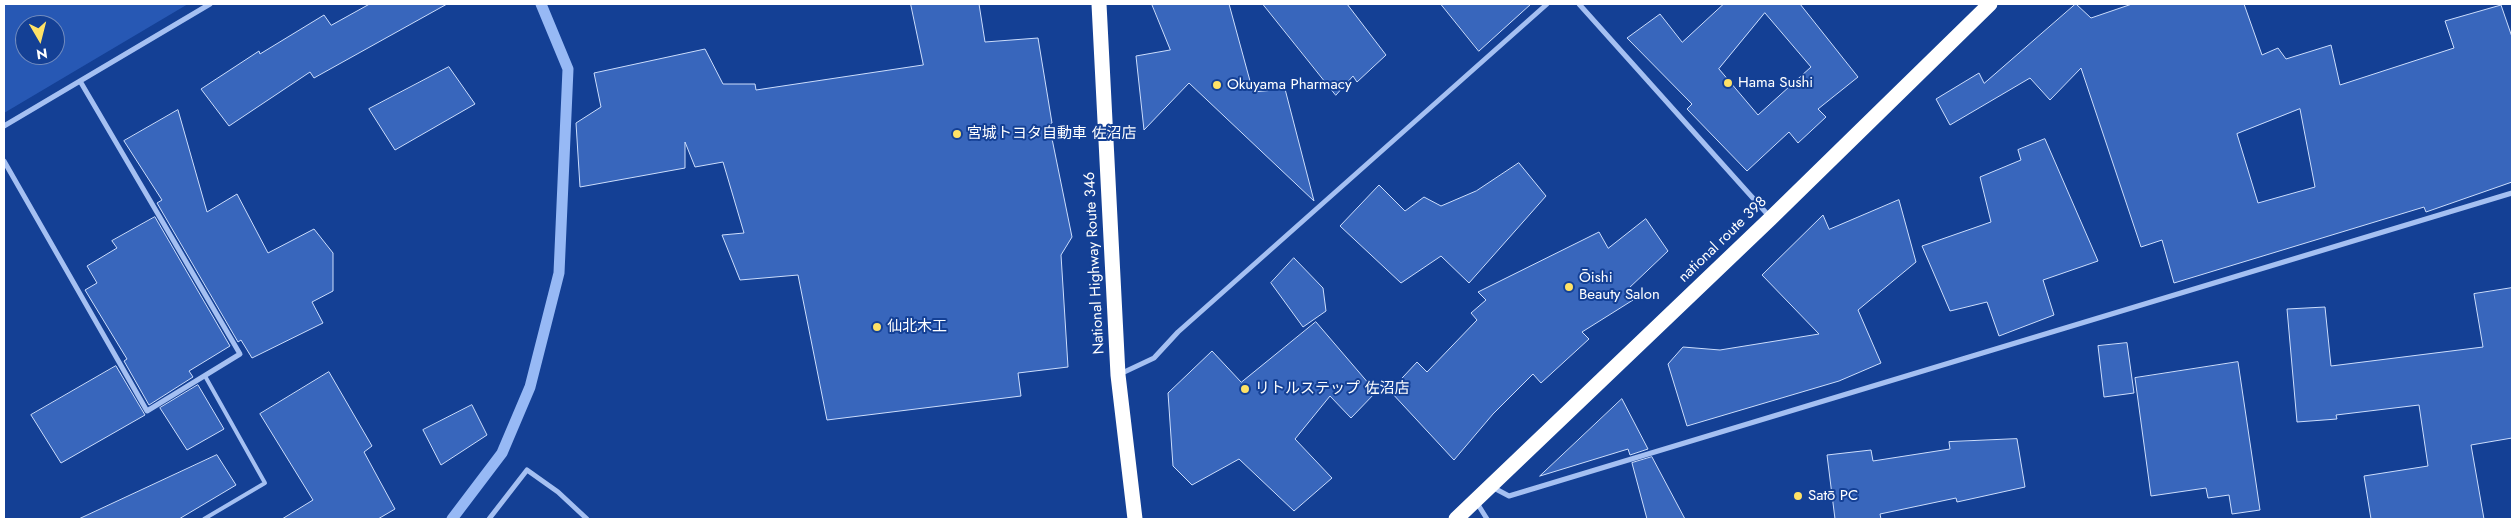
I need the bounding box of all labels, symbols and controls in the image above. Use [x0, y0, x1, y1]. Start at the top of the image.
north arrow [15, 15, 65, 65]
text: N [35, 43, 49, 65]
place label: Hama Sushi [1738, 74, 1813, 92]
place label: Okuyama Pharmacy [1227, 76, 1352, 94]
marker: Hama Sushi [1722, 77, 1734, 89]
marker: Okuyama Pharmacy [1211, 79, 1223, 91]
place label: 宮城トヨタ自動車 佐沼店 [967, 125, 1136, 143]
marker: 宮城トヨタ自動車 佐沼店 [951, 128, 963, 140]
street label: National Highway Route 346 [1081, 171, 1109, 355]
street label: national route 398 [1675, 193, 1771, 287]
place label: Ōishi Beauty Salon [1579, 269, 1660, 304]
marker: Ōishi Beauty Salon [1563, 281, 1575, 293]
place label: 仙北木工 [887, 318, 947, 336]
marker: 仙北木工 [871, 321, 883, 333]
place label: リトルステップ 佐沼店 [1255, 380, 1409, 398]
marker: リトルステップ 佐沼店 [1239, 383, 1251, 395]
place label: Satō PC [1808, 487, 1858, 505]
marker: Satō PC [1792, 490, 1804, 502]

